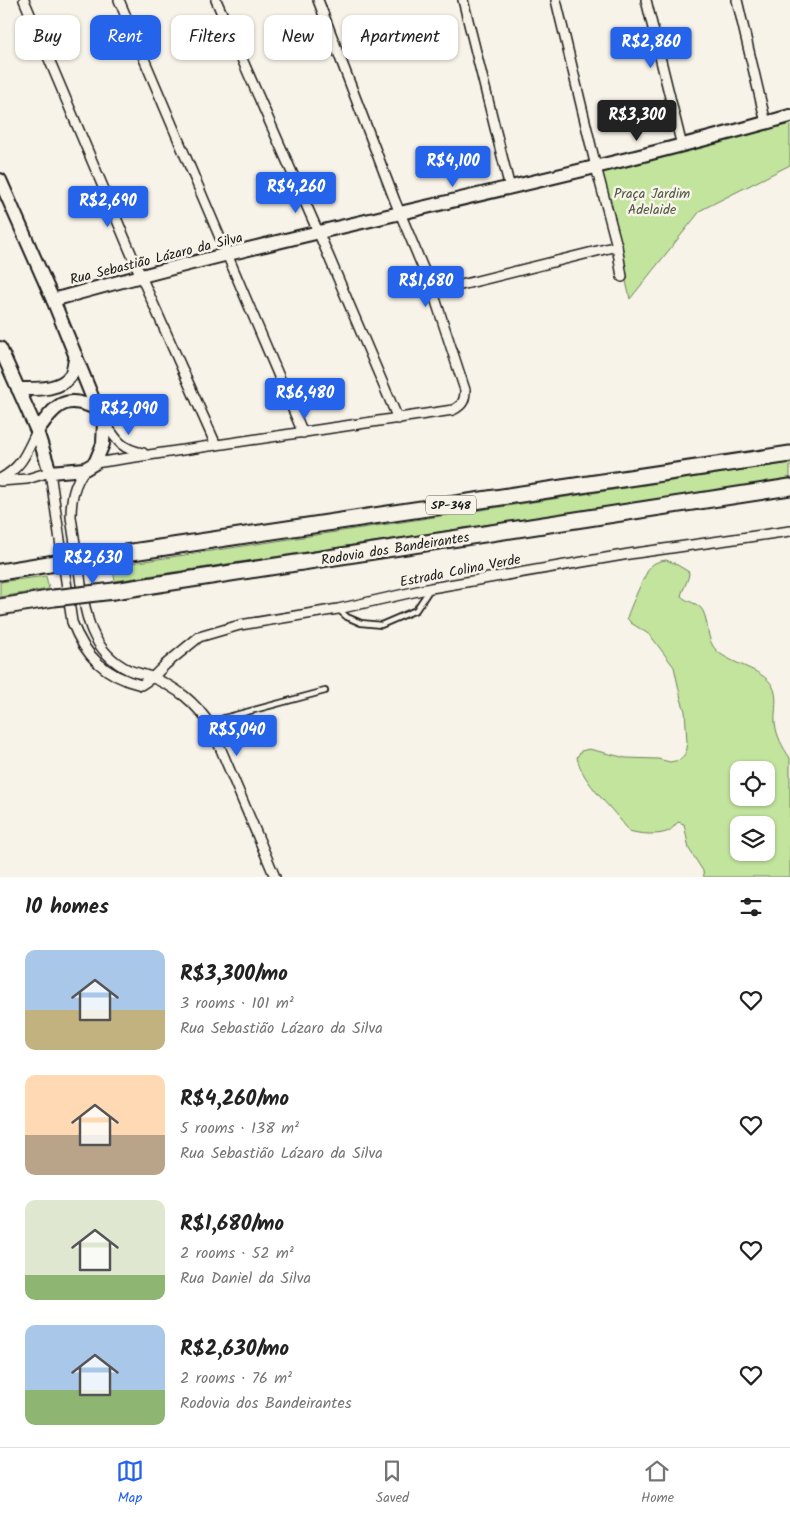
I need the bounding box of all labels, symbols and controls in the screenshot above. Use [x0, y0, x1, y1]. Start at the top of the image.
chip: Buy [15, 15, 80, 60]
chip: Rent [90, 15, 161, 60]
chip: Filters [171, 15, 254, 60]
chip: New [264, 15, 332, 60]
chip: Apartment [342, 15, 458, 60]
pin: R$2,860 [605, 27, 697, 69]
text: R$2,860 [622, 30, 680, 55]
pin: R$3,300 [591, 100, 683, 142]
text: R$3,300 [608, 103, 666, 128]
pin: R$4,100 [407, 146, 499, 188]
text: R$4,100 [426, 149, 480, 174]
pin: R$4,260 [250, 172, 342, 214]
text: R$4,260 [267, 175, 325, 200]
park label: Praça Jardim Adelaide [614, 183, 690, 221]
pin: R$2,690 [62, 186, 154, 228]
text: R$2,690 [79, 189, 137, 214]
street label: Rua Sebastião Lázaro da Silva [68, 227, 245, 291]
pin: R$1,680 [380, 266, 472, 308]
text: R$1,680 [399, 269, 453, 294]
pin: R$6,480 [259, 378, 351, 420]
text: R$6,480 [276, 381, 334, 406]
pin: R$2,090 [83, 394, 175, 436]
text: R$2,090 [100, 397, 158, 422]
road number: SP-348 [426, 496, 476, 514]
street label: Rodovia dos Bandeirantes [319, 526, 471, 572]
pin: R$2,630 [47, 542, 139, 585]
text: R$2,630 [64, 546, 122, 571]
street label: Estrada Colina Verde [398, 548, 523, 593]
pin: R$5,040 [191, 714, 283, 757]
text: R$5,040 [209, 718, 265, 743]
map controls [730, 761, 775, 861]
button: locate [730, 761, 775, 806]
button: layers [730, 816, 775, 861]
text: 10 homes [25, 891, 109, 924]
icon: filters [737, 893, 765, 921]
text: R$3,300/mo [180, 958, 288, 991]
icon: home [65, 970, 125, 1030]
icon: heart [737, 986, 765, 1014]
text: 3 rooms · 101 m² [180, 991, 294, 1016]
text: Rua Sebastião Lázaro da Silva [180, 1016, 383, 1041]
text: R$4,260/mo [180, 1083, 289, 1116]
icon: home [65, 1095, 125, 1155]
icon: heart [737, 1111, 765, 1139]
text: 5 rooms · 138 m² [180, 1116, 299, 1141]
text: Rua Sebastião Lázaro da Silva [180, 1141, 383, 1166]
text: R$1,680/mo [180, 1208, 284, 1241]
icon: home [65, 1220, 125, 1280]
icon: heart [737, 1236, 765, 1264]
text: 2 rooms · 52 m² [180, 1241, 294, 1266]
text: Rua Daniel da Silva [180, 1266, 311, 1291]
text: R$2,630/mo [180, 1333, 289, 1366]
icon: home [65, 1345, 125, 1405]
icon: heart [737, 1361, 765, 1389]
text: 2 rooms · 76 m² [180, 1366, 292, 1391]
text: Rodovia dos Bandeirantes [180, 1391, 352, 1416]
tab: Map [116, 1457, 144, 1509]
tab: Saved [376, 1457, 409, 1509]
tab: Home [641, 1457, 674, 1509]

